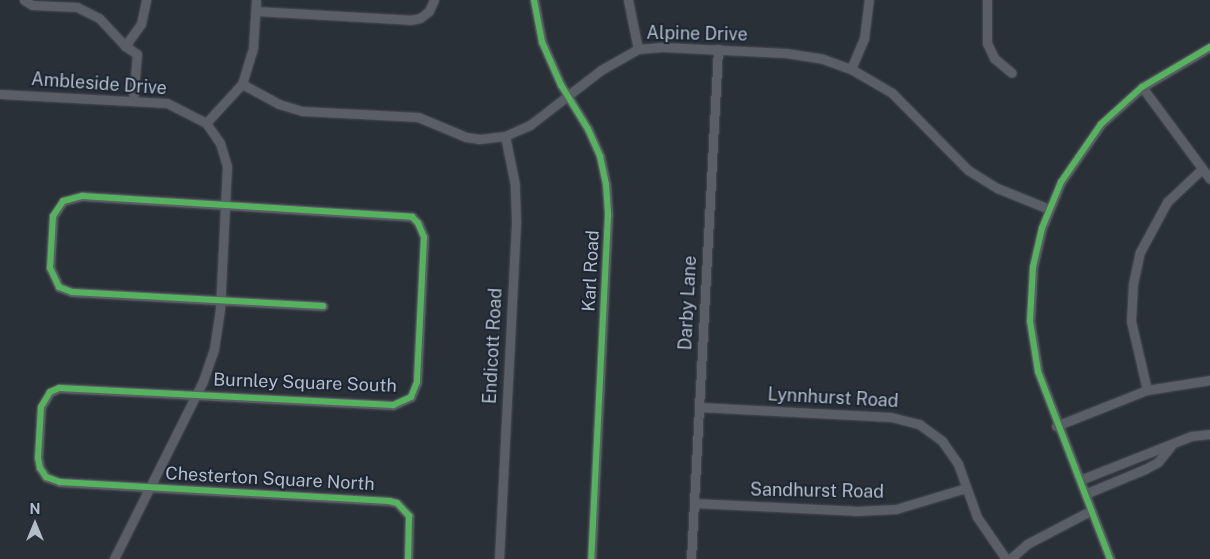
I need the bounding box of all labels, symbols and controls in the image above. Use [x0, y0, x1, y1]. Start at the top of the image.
street label: Alpine Drive [646, 22, 748, 46]
street label: Ambleside Drive [30, 68, 168, 100]
street label: Karl Road [578, 230, 604, 312]
street label: Darby Lane [675, 255, 701, 351]
street label: Endicott Road [479, 287, 507, 405]
street label: Burnley Square South [213, 369, 397, 397]
street label: Lynnhurst Road [767, 384, 899, 412]
street label: Chesterton Square North [165, 463, 375, 495]
street label: Sandhurst Road [750, 479, 884, 503]
north arrow [10, 499, 60, 549]
text: N [30, 501, 40, 517]

